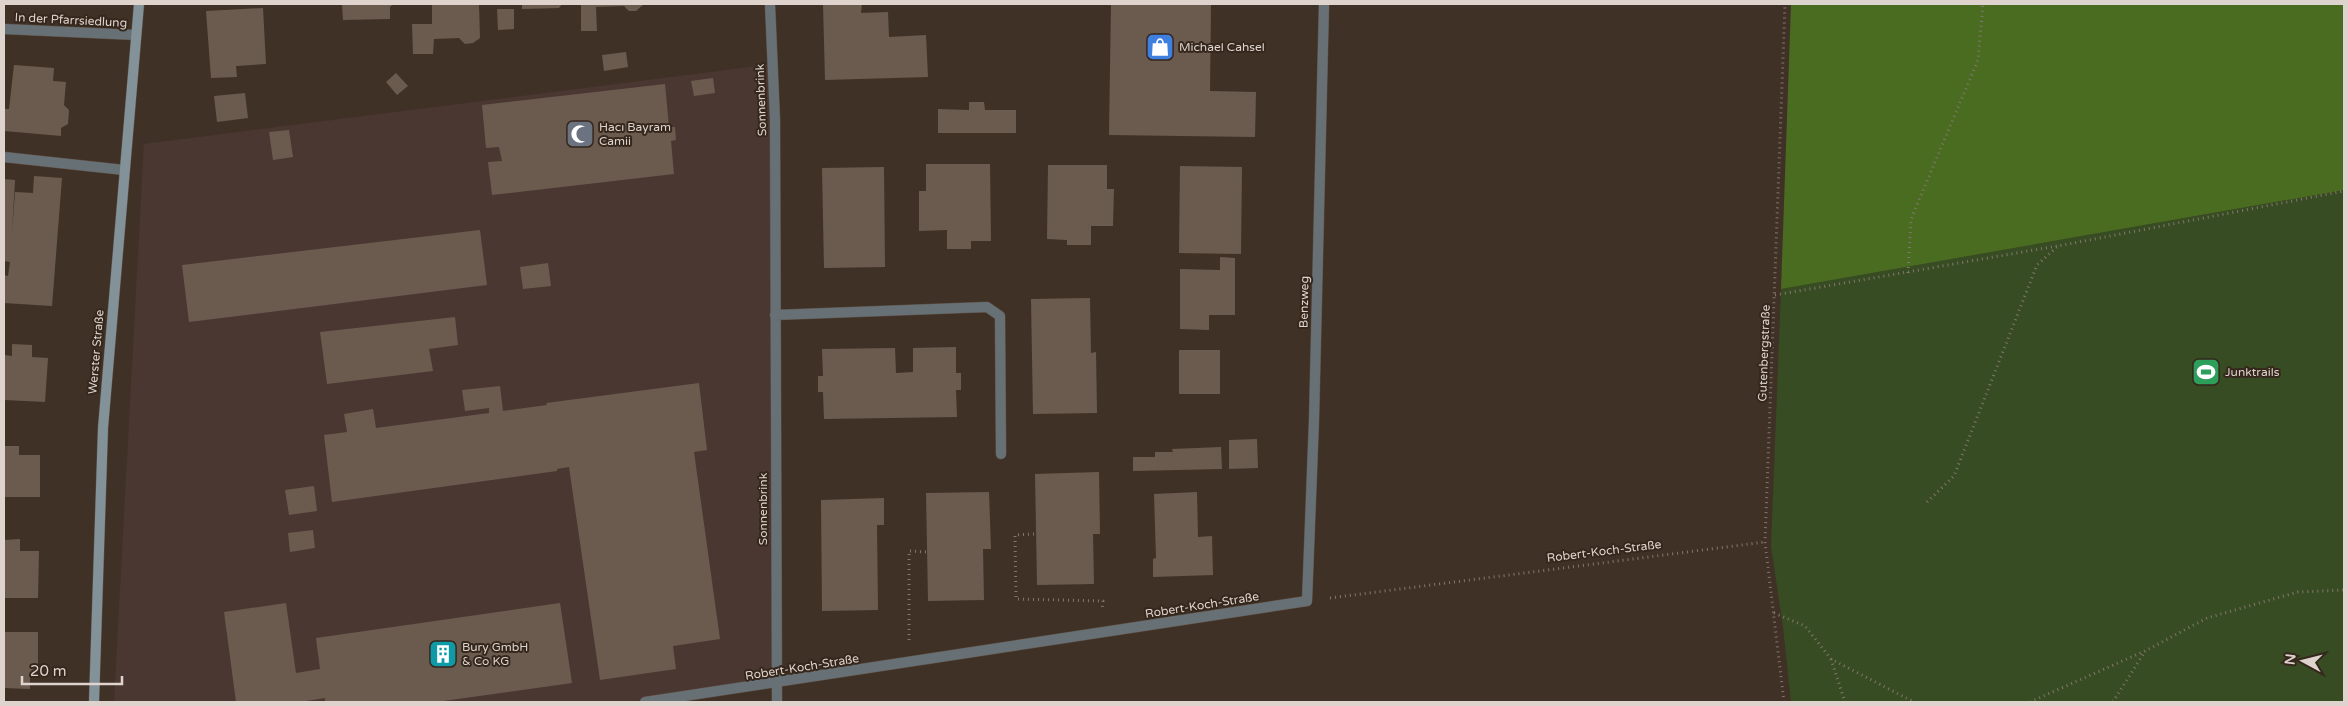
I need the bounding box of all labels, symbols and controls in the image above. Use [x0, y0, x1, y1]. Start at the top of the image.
street label: In der Pfarrsiedlung [14, 10, 128, 30]
shop icon: Michael Cahsel [1145, 32, 1175, 62]
place label: Michael Cahsel [1179, 40, 1265, 54]
street label: Sonnenbrink [753, 63, 769, 136]
mosque icon: Hacı Bayram Camii [565, 119, 595, 149]
place label: Hacı Bayram Camii [599, 120, 671, 148]
street label: Benzweg [1297, 276, 1311, 328]
street label: Gutenbergstraße [1755, 304, 1773, 402]
street label: Werster Straße [85, 309, 107, 395]
sports icon: Junktrails [2191, 357, 2221, 387]
place label: Junktrails [2225, 365, 2280, 379]
street label: Sonnenbrink [756, 472, 770, 545]
street label: Robert-Koch-Straße [1546, 537, 1662, 565]
street label: Robert-Koch-Straße [1144, 589, 1260, 621]
north arrow [2278, 636, 2328, 686]
building icon: Bury GmbH & Co KG [428, 639, 458, 669]
place label: Bury GmbH & Co KG [462, 640, 528, 668]
street label: Robert-Koch-Straße [744, 651, 860, 683]
text: N [2281, 653, 2300, 666]
scale bar [22, 654, 122, 686]
text: 20 m [30, 662, 67, 680]

